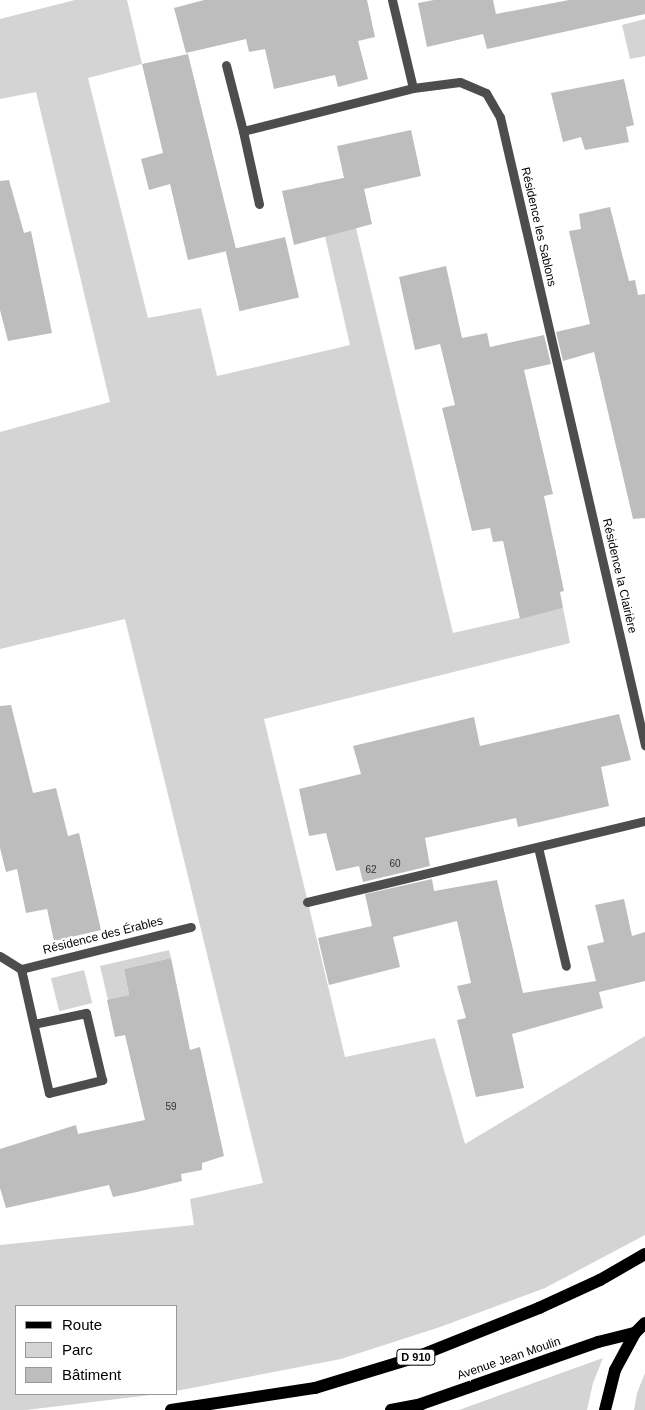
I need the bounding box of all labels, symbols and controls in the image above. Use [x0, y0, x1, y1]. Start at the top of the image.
street label: Résidence les Sablons [517, 166, 559, 288]
street label: Résidence la Clairière [599, 517, 639, 635]
house number: 60 [389, 858, 401, 870]
house number: 62 [365, 864, 377, 876]
street label: Résidence des Érables [41, 914, 165, 958]
house number: 59 [165, 1101, 177, 1113]
legend [15, 1305, 178, 1395]
text: Route [62, 1316, 102, 1333]
street label: Avenue Jean Moulin [455, 1335, 563, 1383]
text: Parc [62, 1341, 93, 1358]
road number: D 910 [396, 1348, 436, 1365]
text: Bâtiment [62, 1366, 121, 1383]

